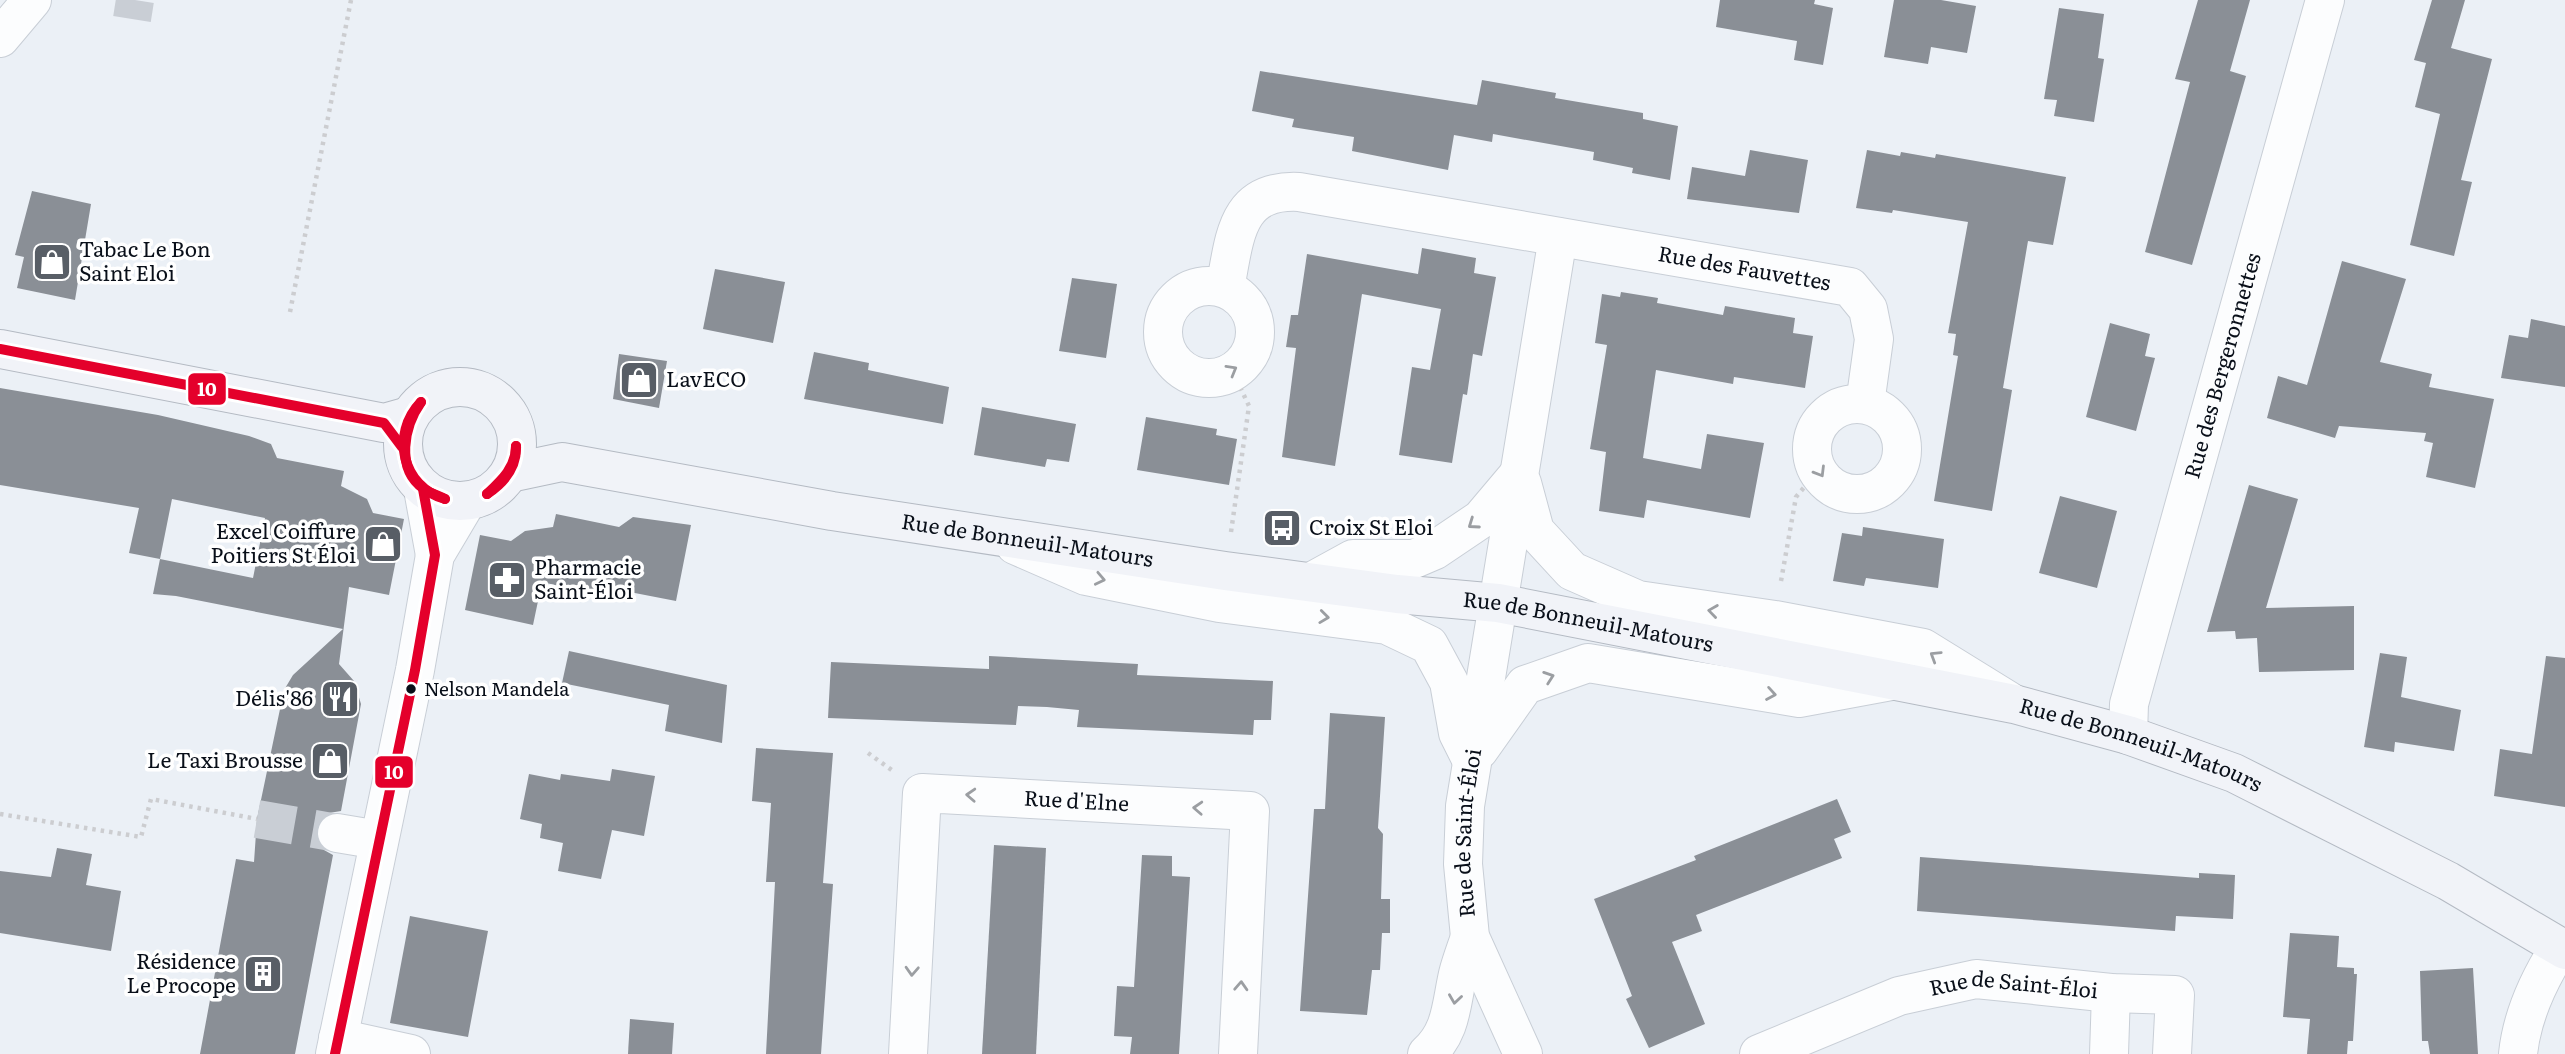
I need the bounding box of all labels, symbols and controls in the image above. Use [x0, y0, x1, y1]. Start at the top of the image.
place label: Tabac Le Bon Saint Eloi [79, 232, 211, 287]
street label: Rue des Fauvettes [1656, 236, 1833, 296]
shop icon: Tabac Le Bon Saint Eloi [31, 241, 73, 283]
street label: Rue des Bergeronnettes [2175, 249, 2267, 482]
shop icon: LavECO [618, 359, 660, 401]
place label: LavECO [666, 362, 746, 393]
one-way arrow [1225, 365, 1238, 378]
line badge: 10 [187, 372, 227, 406]
text: 10 [197, 374, 217, 402]
one-way arrow [1812, 464, 1825, 477]
street label: Rue de Bonneuil-Matours [900, 504, 1156, 573]
bus stop icon: Croix St Eloi [1261, 507, 1303, 549]
place label: Croix St Eloi [1309, 510, 1433, 541]
place label: Excel Coiffure Poitiers St Éloi [210, 514, 356, 569]
one-way arrow [1468, 516, 1481, 528]
shop icon: Excel Coiffure Poitiers St Éloi [362, 523, 404, 565]
place label: Pharmacie Saint-Éloi [534, 550, 642, 605]
pharmacy icon: Pharmacie Saint-Éloi [486, 559, 528, 601]
one-way arrow [1094, 570, 1106, 585]
street label: Rue de Bonneuil-Matours [1462, 582, 1716, 658]
one-way arrow [1707, 604, 1718, 619]
one-way arrow [1318, 609, 1330, 624]
one-way arrow [1929, 651, 1942, 664]
one-way arrow [1542, 671, 1554, 685]
place label: Nelson Mandela [424, 674, 570, 702]
restaurant icon: Délis'86 [319, 678, 361, 720]
place label: Délis'86 [235, 681, 313, 712]
marker: Nelson Mandela [404, 682, 418, 696]
one-way arrow [1765, 686, 1777, 701]
street label: Rue de Bonneuil-Matours [2016, 688, 2268, 798]
shop icon: Le Taxi Brousse [309, 740, 351, 782]
place label: Le Taxi Brousse [147, 743, 303, 774]
street label: Rue de Saint-Éloi [1445, 746, 1487, 919]
line badge: 10 [374, 755, 414, 789]
text: 10 [384, 757, 404, 785]
street label: Rue d'Elne [1023, 781, 1130, 817]
one-way arrow [965, 788, 976, 803]
one-way arrow [1192, 801, 1203, 816]
place label: Résidence Le Procope [127, 944, 236, 999]
building icon: Résidence Le Procope [242, 953, 284, 995]
street label: Rue de Saint-Éloi [1926, 961, 2100, 1005]
one-way arrow [905, 965, 920, 976]
one-way arrow [1234, 980, 1249, 991]
one-way arrow [1447, 993, 1462, 1005]

